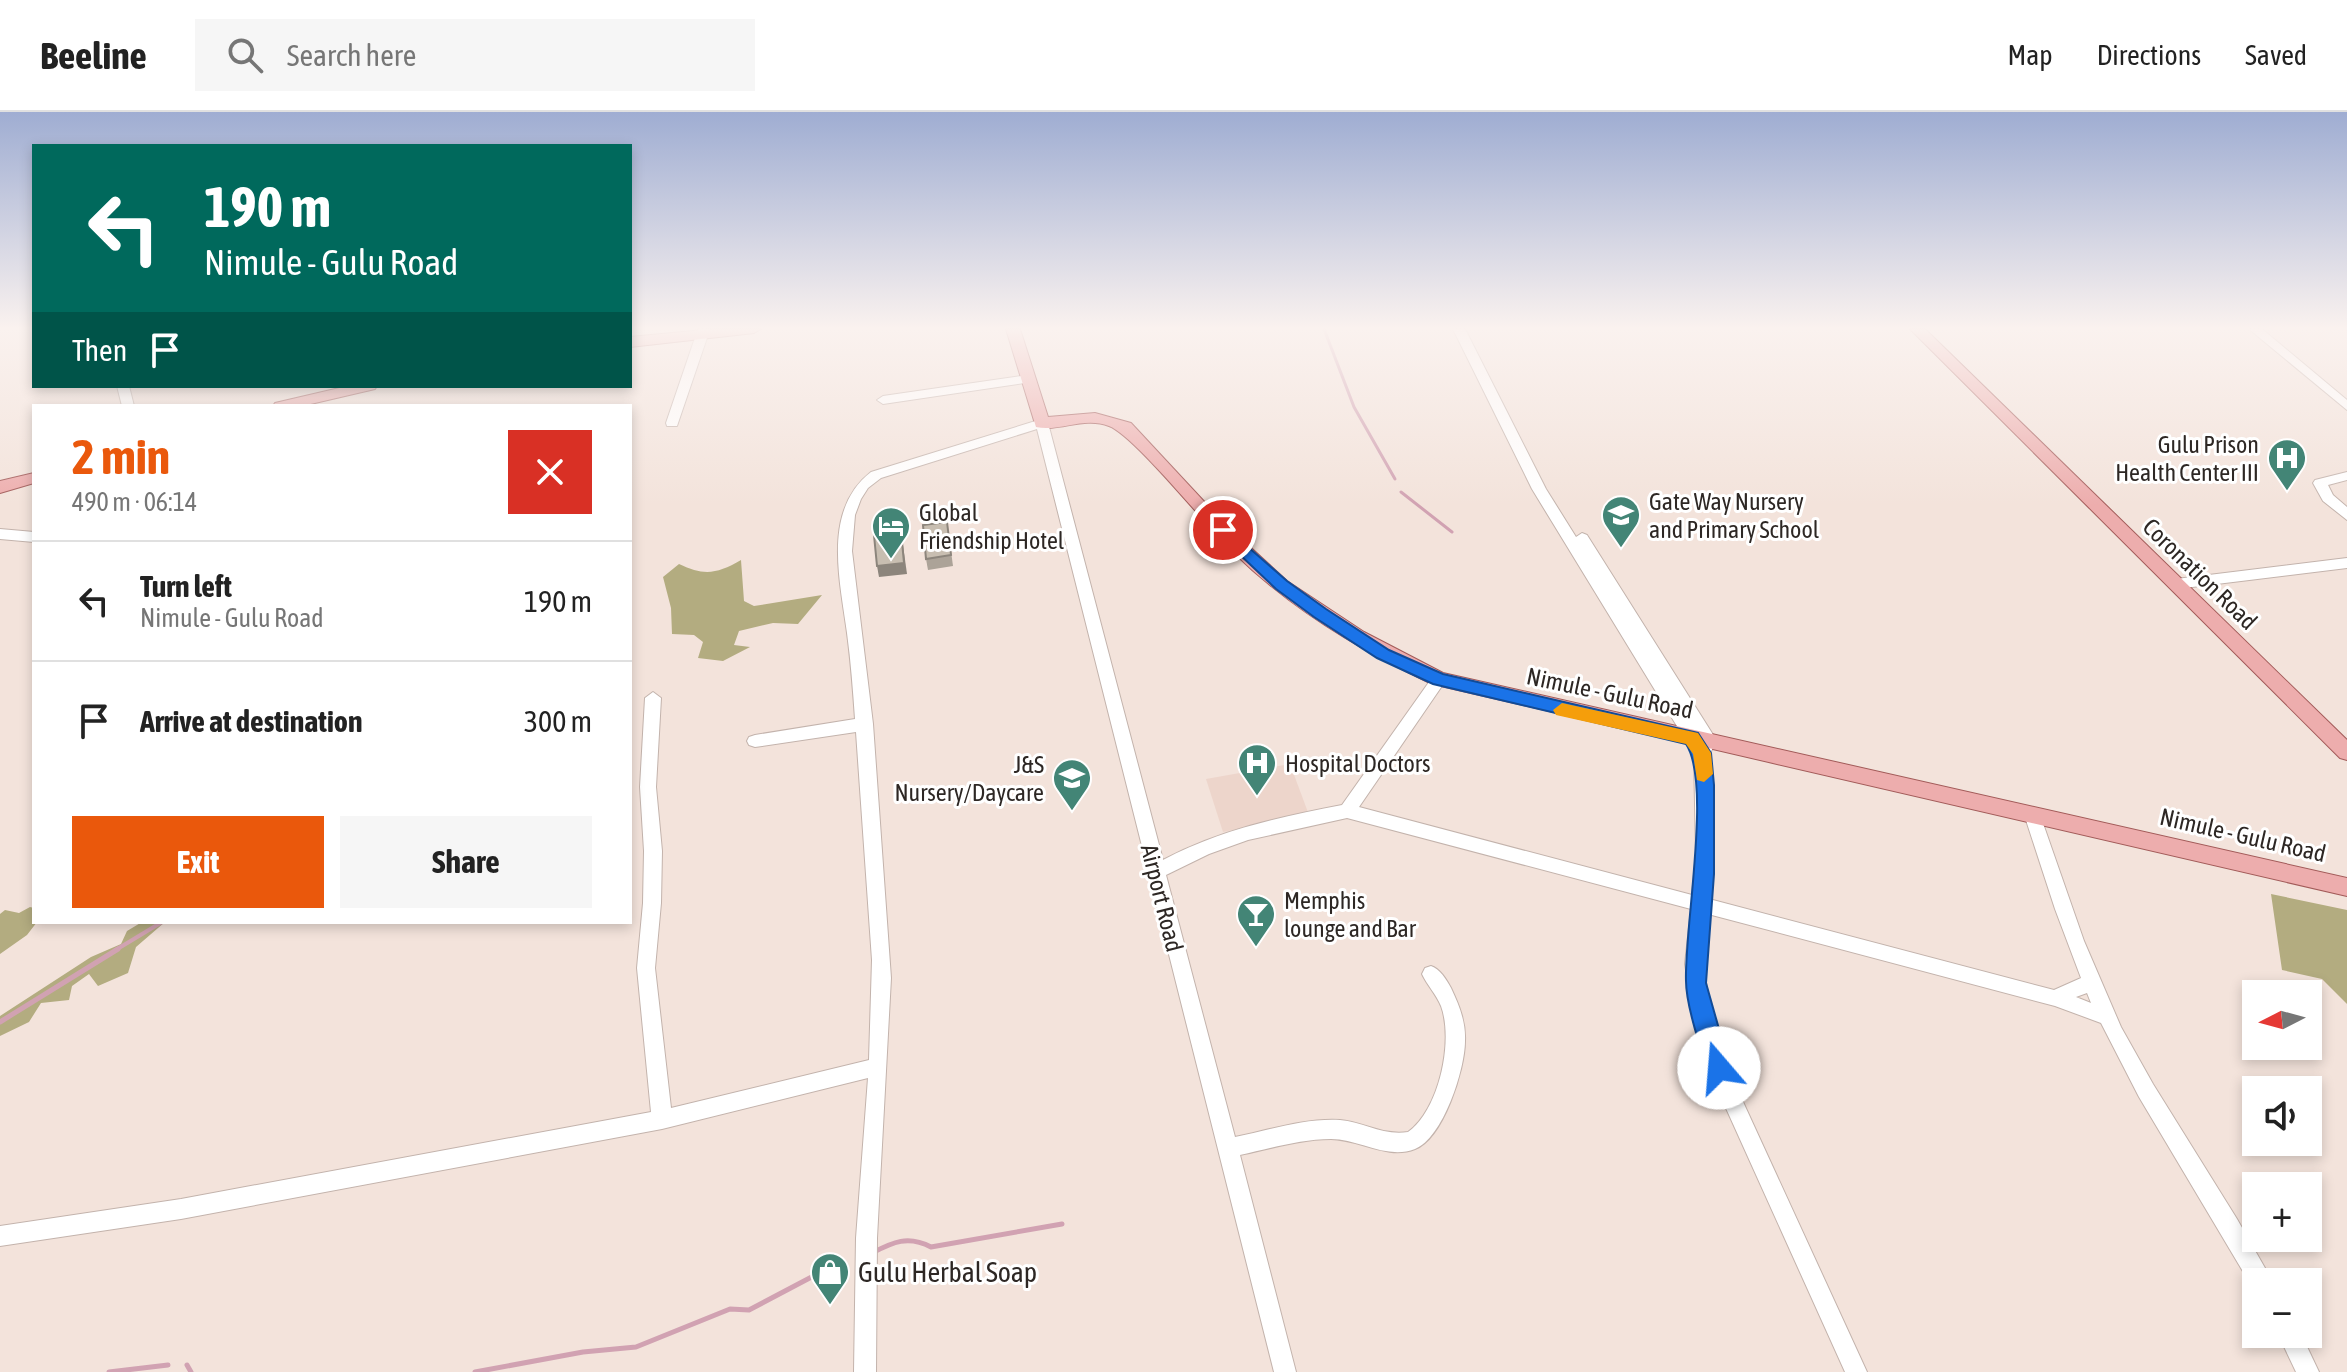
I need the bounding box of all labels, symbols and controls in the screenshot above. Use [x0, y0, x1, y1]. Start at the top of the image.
search box [195, 19, 755, 91]
icon: search [223, 33, 267, 77]
text: Beeline [40, 34, 147, 77]
text: Search here [287, 38, 416, 72]
text: Map [2008, 39, 2053, 71]
text: Directions [2097, 39, 2201, 71]
text: Saved [2245, 39, 2307, 71]
text: 190 m [204, 175, 331, 239]
icon: left [72, 176, 176, 280]
text: Nimule - Gulu Road [204, 241, 458, 283]
icon: arrive [143, 328, 187, 372]
text: Then [72, 333, 127, 367]
text: 2 min [72, 429, 170, 484]
button: close [508, 430, 592, 514]
place label: Gulu Prison Health Center III [2115, 431, 2259, 486]
hospital icon: Gulu Prison Health Center III [2266, 437, 2308, 492]
text: 490 m · 06:14 [72, 487, 197, 517]
place label: Gate Way Nursery and Primary School [1649, 488, 1820, 543]
school or university icon: Gate Way Nursery and Primary School [1600, 494, 1642, 549]
pin [1189, 496, 1257, 564]
place label: Global Friendship Hotel [919, 499, 1065, 554]
hotel icon: Global Friendship Hotel [870, 505, 912, 560]
icon: arrive [1201, 508, 1245, 552]
street label: Coronation Road [2137, 513, 2263, 635]
text: Turn left [140, 569, 232, 603]
icon: left [72, 579, 116, 623]
text: 190 m [524, 584, 592, 618]
text: Nimule - Gulu Road [140, 603, 324, 633]
street label: Nimule - Gulu Road [1524, 662, 1696, 724]
icon: arrive [72, 699, 116, 743]
text: Arrive at destination [140, 704, 362, 738]
text: 300 m [524, 704, 592, 738]
hospital icon: Hospital Doctors [1236, 742, 1278, 797]
place label: Hospital Doctors [1285, 750, 1430, 777]
place label: J&S Nursery/Daycare [894, 751, 1044, 806]
school or university icon: J&S Nursery/Daycare [1051, 757, 1093, 812]
street label: Nimule - Gulu Road [2157, 803, 2329, 867]
button: Exit [72, 816, 324, 908]
button: Share [340, 816, 592, 908]
street label: Airport Road [1136, 841, 1188, 955]
place label: Memphis lounge and Bar [1284, 887, 1417, 942]
bar icon: Memphis lounge and Bar [1235, 893, 1277, 948]
north arrow [2242, 980, 2322, 1060]
map controls [2242, 980, 2322, 1348]
position arrow [1677, 1026, 1761, 1110]
button: sound [2242, 1076, 2322, 1156]
button: + [2242, 1172, 2322, 1252]
shop icon: Gulu Herbal Soap [809, 1251, 851, 1306]
place label: Gulu Herbal Soap [858, 1256, 1037, 1288]
button: − [2242, 1268, 2322, 1348]

